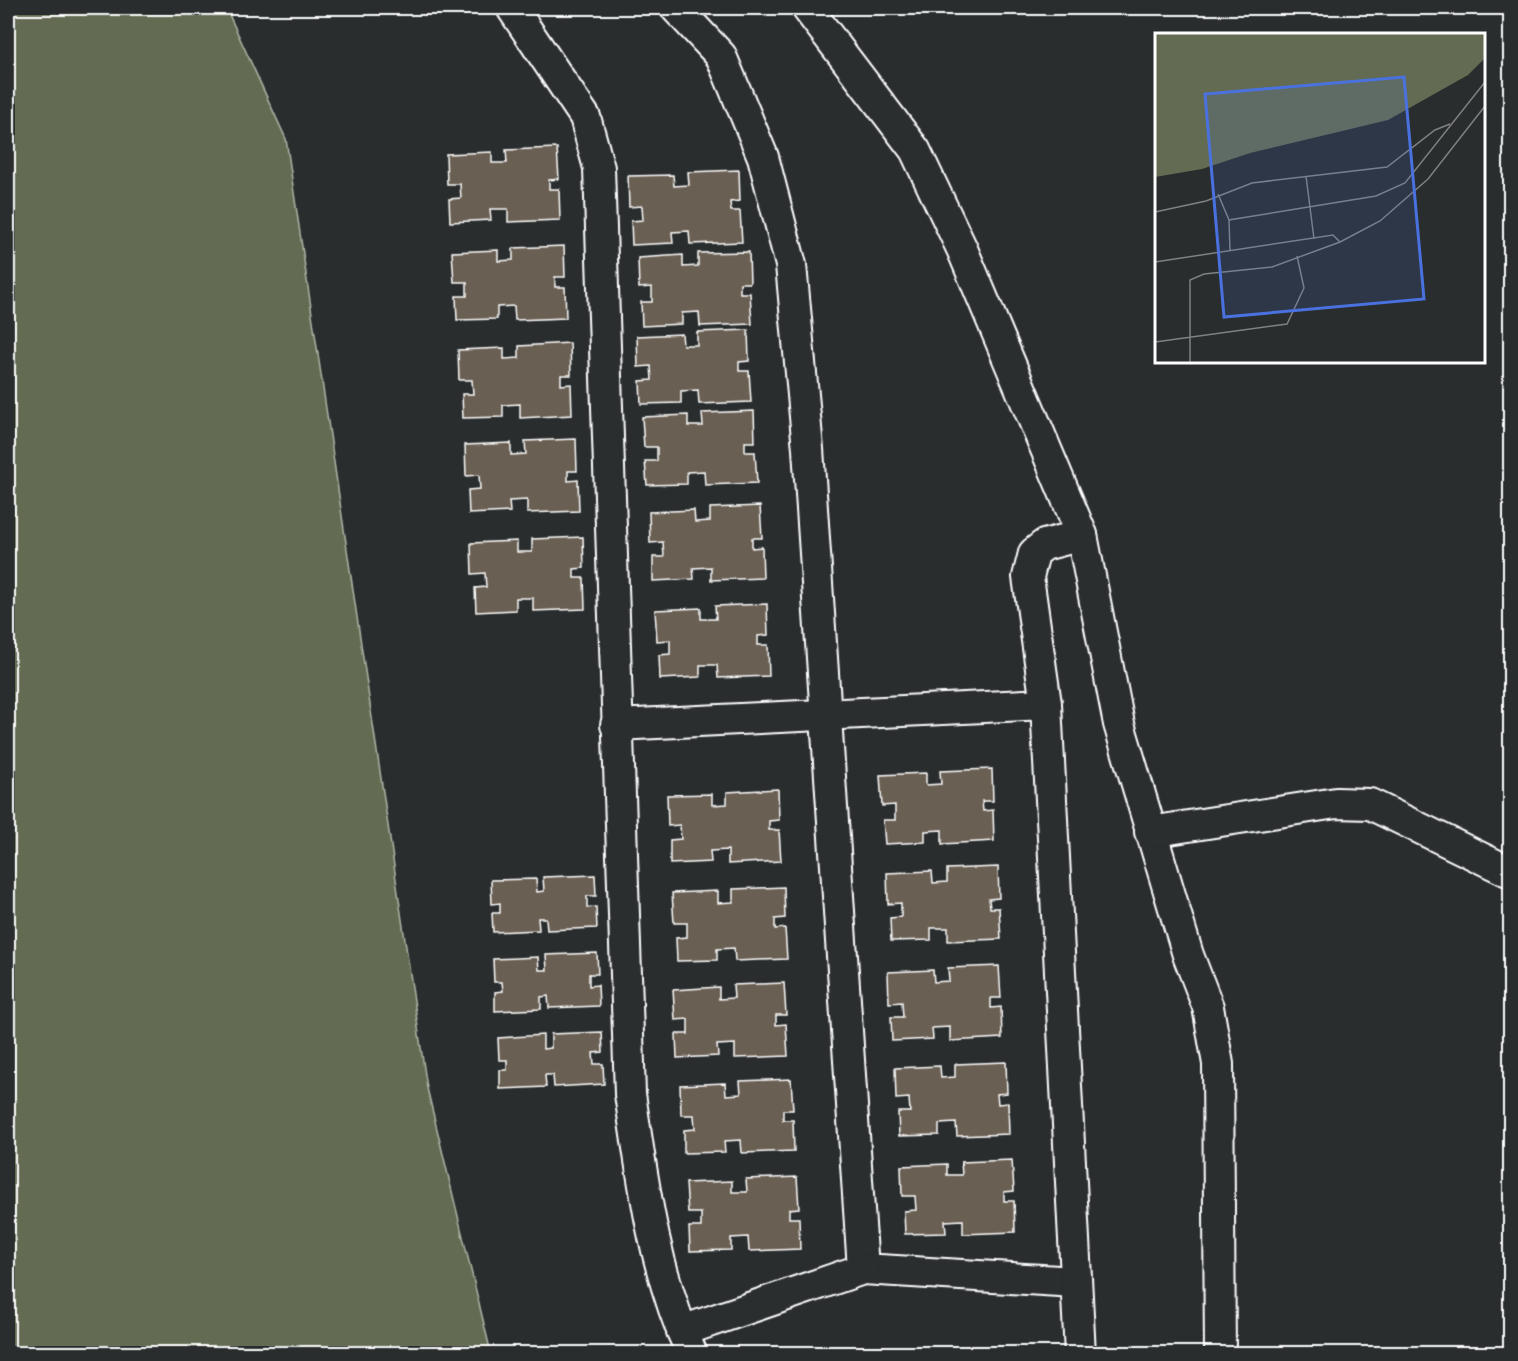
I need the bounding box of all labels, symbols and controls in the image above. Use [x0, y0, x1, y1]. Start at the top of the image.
inset map [1155, 33, 1485, 363]

